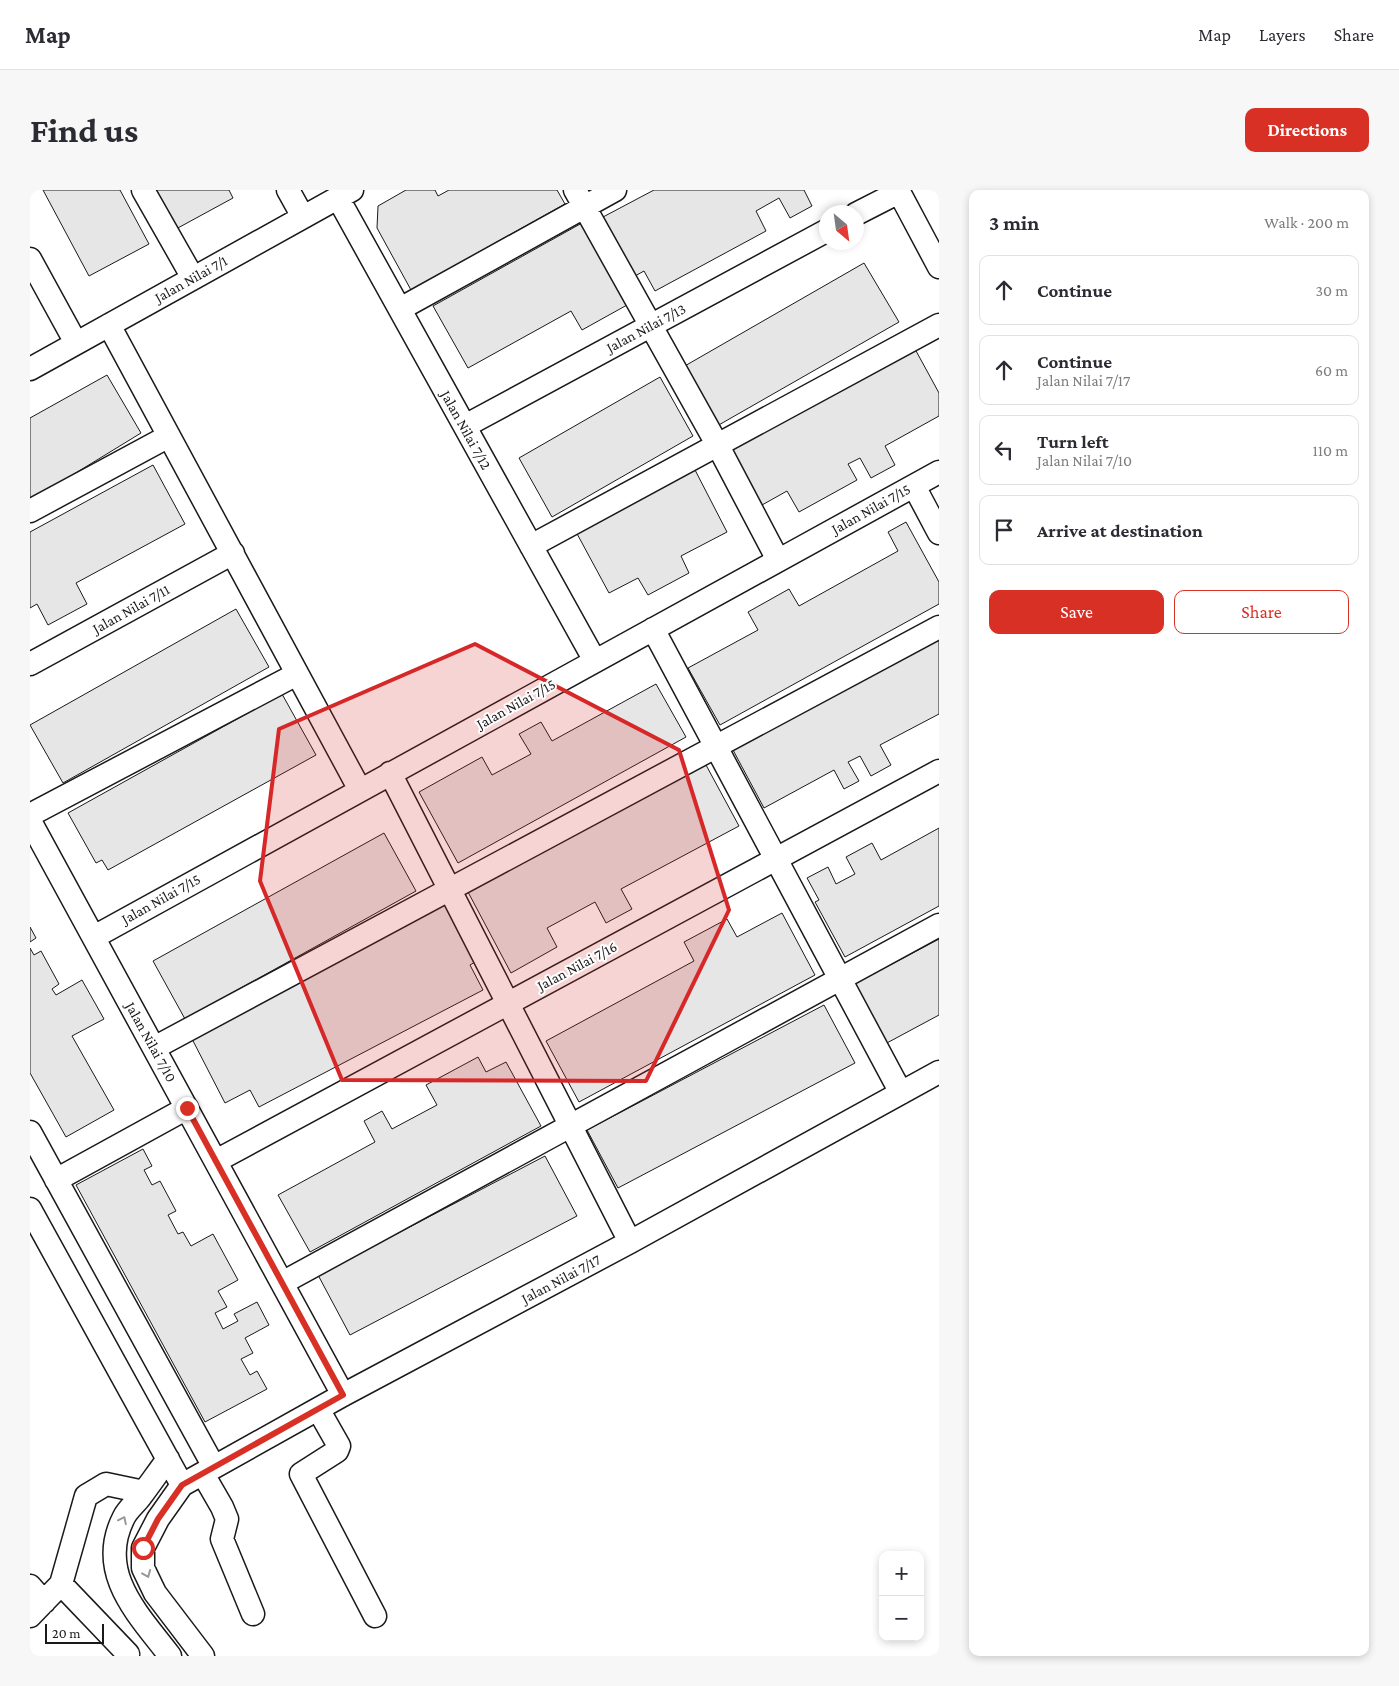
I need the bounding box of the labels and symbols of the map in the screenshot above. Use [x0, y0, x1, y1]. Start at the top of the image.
north arrow [819, 205, 864, 250]
street label: Jalan Nilai 7/1 [150, 252, 231, 307]
street label: Jalan Nilai 7/13 [602, 300, 689, 357]
street label: Jalan Nilai 7/12 [436, 386, 494, 473]
street label: Jalan Nilai 7/15 [827, 481, 914, 539]
street label: Jalan Nilai 7/11 [88, 581, 173, 639]
street label: Jalan Nilai 7/15 [472, 676, 559, 734]
street label: Jalan Nilai 7/15 [117, 871, 204, 929]
street label: Jalan Nilai 7/16 [533, 938, 620, 996]
street label: Jalan Nilai 7/10 [121, 997, 180, 1085]
route end [176, 1097, 199, 1120]
street label: Jalan Nilai 7/17 [517, 1251, 604, 1308]
one-way arrow [117, 1517, 127, 1526]
route start [132, 1537, 155, 1560]
one-way arrow [140, 1569, 151, 1578]
scale bar [45, 1621, 104, 1644]

